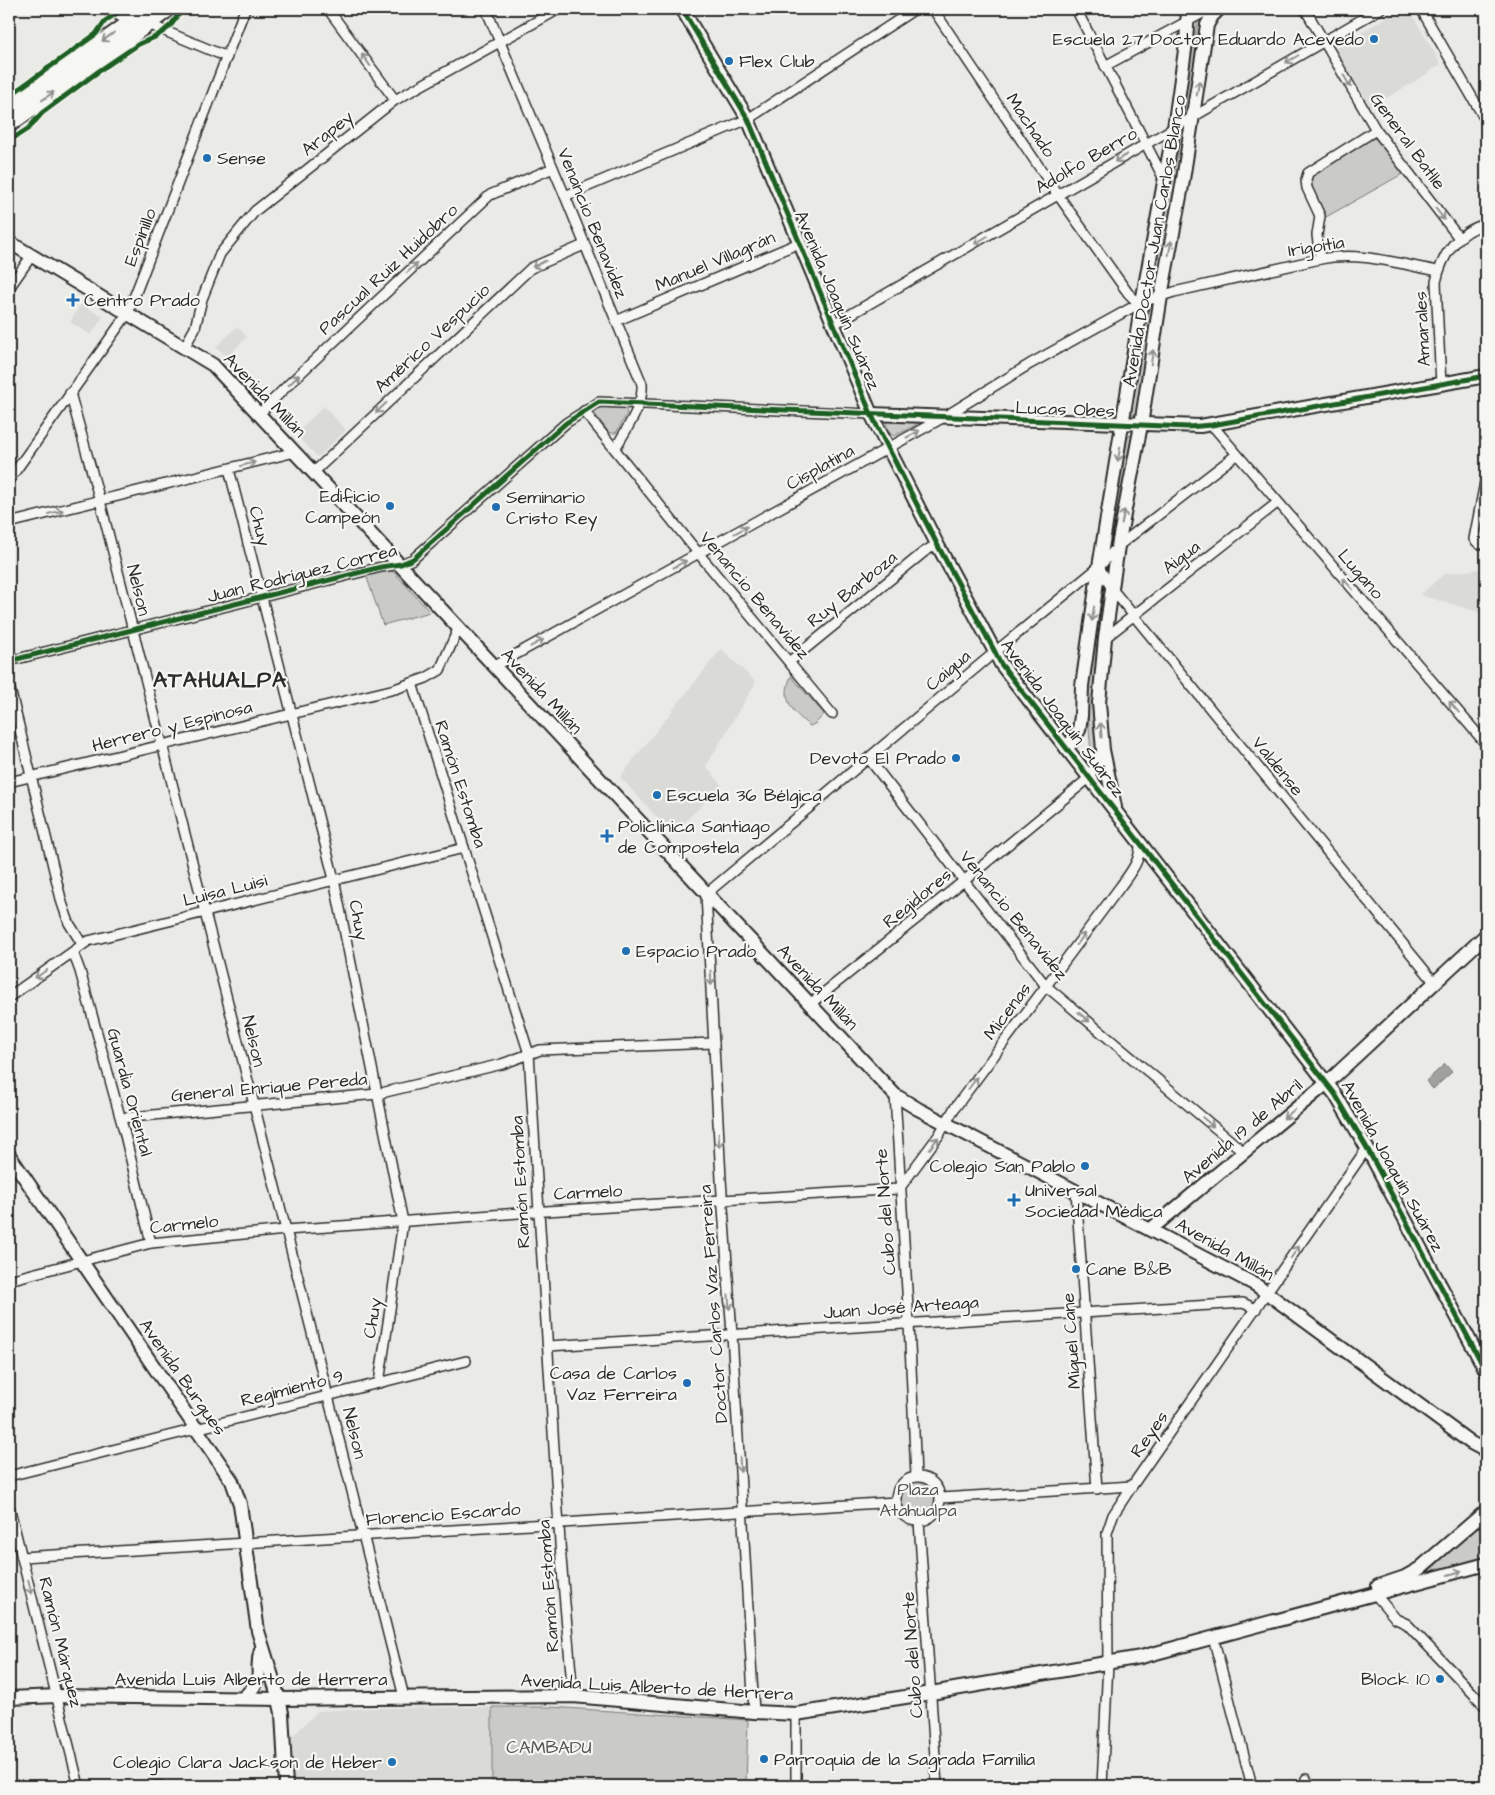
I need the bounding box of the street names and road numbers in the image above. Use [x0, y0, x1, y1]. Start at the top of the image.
street label: Machado [1000, 88, 1061, 162]
street label: General Batlle [1364, 88, 1452, 195]
street label: Avenida Doctor Juan Carlos Blanco [1116, 93, 1193, 389]
street label: Arapey [296, 105, 359, 163]
street label: Adolfo Berro [1031, 121, 1142, 200]
street label: Venancio Benavidez [551, 144, 634, 302]
street label: Pascual Ruiz Huidobro [313, 198, 464, 341]
street label: Espinillo [118, 205, 163, 270]
street label: Avenida Joaquín Suárez [788, 207, 887, 394]
street label: Manuel Villagrán [651, 225, 779, 299]
street label: Irigoitia [1286, 230, 1346, 264]
street label: Américo Vespucio [369, 278, 496, 399]
street label: Amarales [1408, 291, 1437, 367]
street label: Avenida Millán [218, 347, 312, 443]
street label: Lucas Obes [1015, 395, 1115, 424]
street label: Cisplatina [782, 438, 859, 496]
street label: Chuy [241, 503, 277, 549]
street label: Venancio Benavidez [694, 526, 816, 665]
street label: Aigua [1157, 535, 1206, 581]
street label: Juan Rodríguez Correa [205, 538, 400, 610]
street label: Lugano [1331, 544, 1389, 606]
street label: Ruy Barboza [802, 545, 903, 634]
street label: Nelson [120, 562, 157, 618]
street label: Avenida Joaquín Suárez [995, 634, 1131, 803]
street label: Avenida Millán [495, 643, 588, 740]
street label: Caigua [920, 644, 977, 698]
street label: Herrero y Espinosa [89, 694, 255, 759]
street label: Ramón Estomba [428, 717, 493, 851]
street label: Valdense [1246, 731, 1310, 802]
street label: Venancio Benavidez [953, 845, 1074, 986]
street label: Regidores [877, 863, 958, 935]
street label: Luisa Luisi [180, 868, 270, 913]
street label: Chuy [341, 898, 375, 943]
street label: Avenida Millán [771, 939, 864, 1036]
street label: Micenas [978, 977, 1037, 1045]
street label: Nelson [235, 1013, 272, 1069]
street label: Guardia Oriental [100, 1025, 159, 1159]
street label: General Enrique Pereda [170, 1066, 368, 1109]
street label: Avenida 19 de Abril [1176, 1073, 1308, 1189]
street label: Avenida Joaquín Suárez [1335, 1076, 1450, 1257]
street label: Ramón Estomba [505, 1115, 536, 1249]
street label: Cubo del Norte [869, 1148, 902, 1276]
street label: Carmelo [553, 1178, 623, 1207]
street label: Doctor Carlos Vaz Ferreira [693, 1184, 734, 1424]
street label: Carmelo [149, 1208, 219, 1241]
street label: Avenida Millán [1171, 1212, 1279, 1287]
street label: Juan José Arteaga [822, 1290, 980, 1326]
street label: Miguel Cane [1056, 1292, 1088, 1390]
street label: Chuy [357, 1296, 389, 1340]
street label: Avenida Burgues [132, 1314, 232, 1441]
street label: Regimiento 9 [238, 1364, 346, 1414]
street label: Nelson [336, 1405, 373, 1461]
street label: Reyes [1124, 1406, 1175, 1463]
street label: Florencio Escardo [365, 1497, 521, 1532]
street label: Ramón Estomba [531, 1519, 566, 1653]
street label: Ramón Márquez [32, 1574, 89, 1710]
street label: Cubo del Norte [896, 1591, 929, 1719]
street label: Avenida Luis Alberto de Herrera [115, 1667, 387, 1692]
street label: Avenida Luis Alberto de Herrera [520, 1668, 794, 1707]

